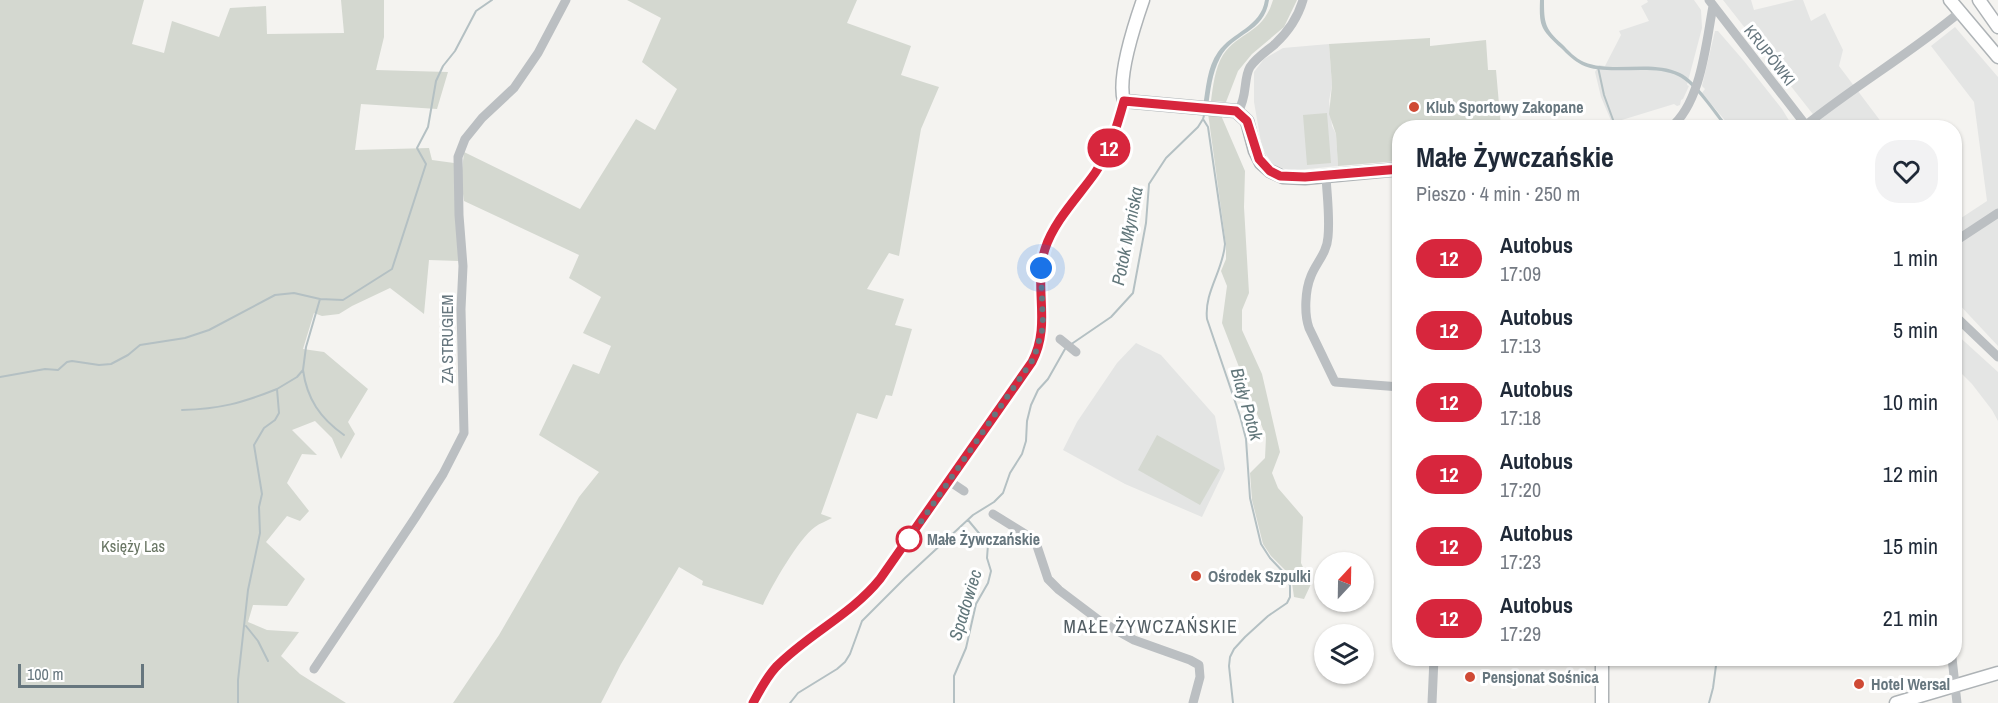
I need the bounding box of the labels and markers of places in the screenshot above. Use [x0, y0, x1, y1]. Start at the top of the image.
place label: Klub Sportowy Zakopane [1426, 96, 1583, 118]
marker: Klub Sportowy Zakopane [1407, 100, 1421, 114]
marker: Małe Żywczańskie [896, 526, 922, 552]
place label: Małe Żywczańskie [927, 528, 1040, 550]
place label: Ośrodek Szpulki [1208, 565, 1311, 587]
marker: Ośrodek Szpulki [1189, 569, 1203, 583]
place label: Pensjonat Sośnica [1482, 666, 1599, 688]
marker: Pensjonat Sośnica [1463, 670, 1477, 684]
place label: Hotel Wersal [1871, 673, 1950, 695]
marker: Hotel Wersal [1852, 677, 1866, 691]

